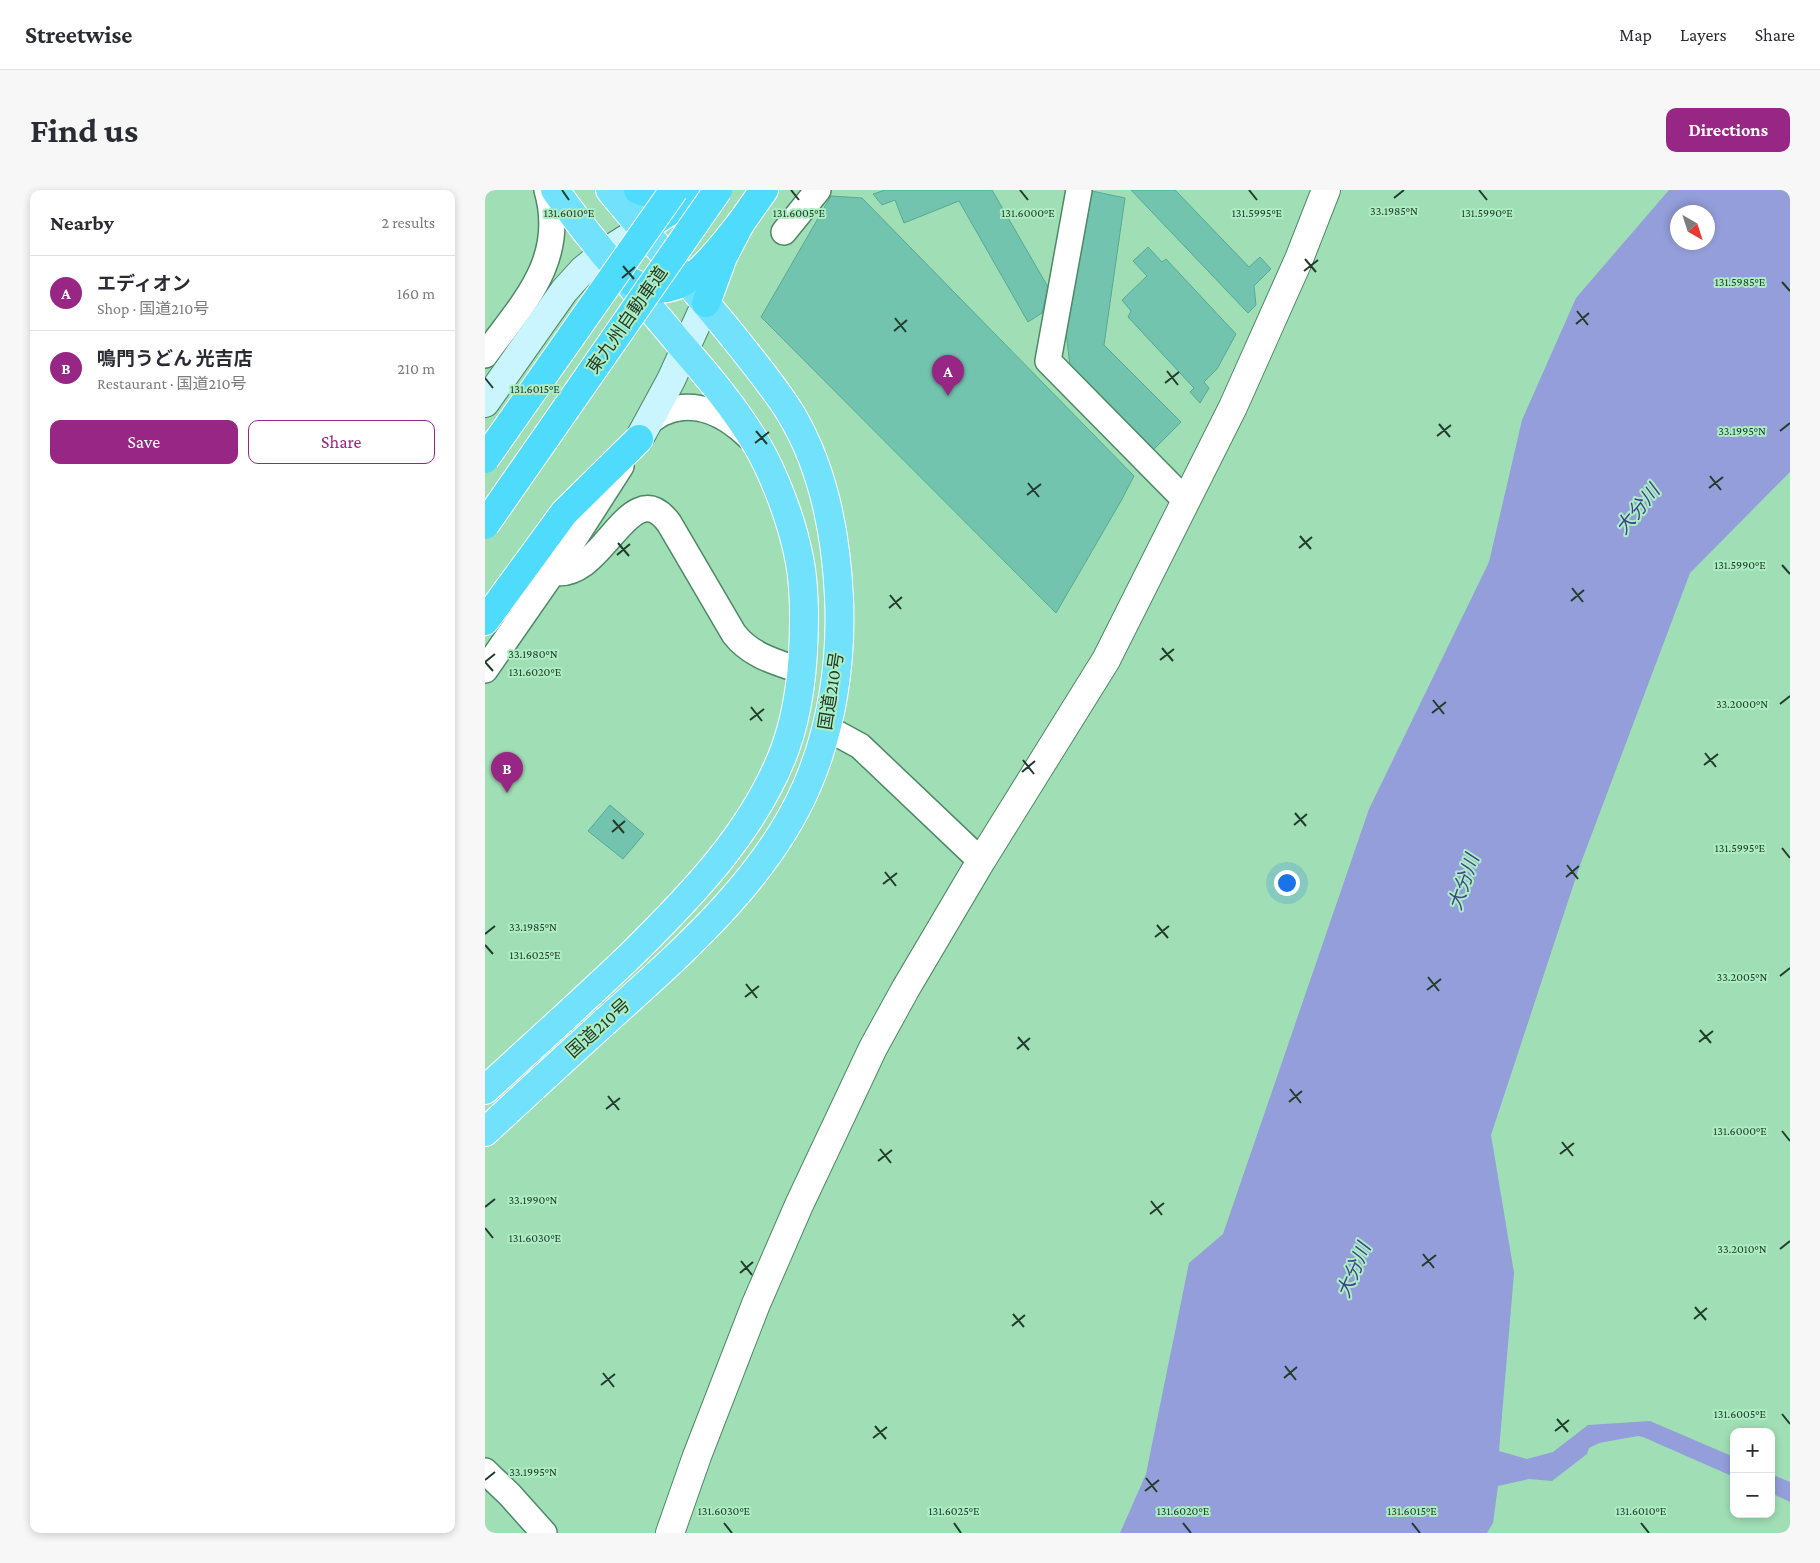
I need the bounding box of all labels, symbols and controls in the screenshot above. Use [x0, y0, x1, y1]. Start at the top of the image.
text: Streetwise [25, 21, 132, 48]
text: Map [1619, 25, 1652, 45]
text: Layers [1680, 25, 1727, 45]
text: Share [1755, 25, 1795, 45]
button: Directions [1666, 108, 1790, 152]
text: Find us [30, 111, 138, 150]
text: 33.1985°N [1370, 204, 1418, 218]
north arrow [1670, 205, 1715, 250]
text: 131.6010°E [544, 206, 595, 220]
text: 131.6005°E [773, 206, 826, 220]
text: 131.6000°E [1001, 206, 1055, 220]
text: 131.5995°E [1232, 206, 1283, 220]
text: 131.5990°E [1461, 206, 1513, 220]
text: Nearby [50, 211, 114, 235]
text: 2 results [382, 214, 435, 231]
street label: 東九州自動車道 [583, 263, 671, 377]
text: エディオン [97, 273, 191, 294]
text: 131.5985°E [1715, 275, 1766, 289]
text: A [61, 285, 71, 302]
text: 160 m [397, 285, 435, 302]
text: Shop · 国道210号 [97, 300, 209, 317]
text: 鳴門うどん 光吉店 [97, 348, 253, 369]
pin: A [932, 355, 964, 396]
text: B [61, 360, 71, 377]
text: 210 m [397, 360, 435, 377]
text: Restaurant · 国道210号 [97, 375, 247, 392]
text: 131.6015°E [510, 382, 560, 396]
button: Save [50, 420, 238, 464]
button: Share [248, 420, 435, 464]
text: 33.1995°N [1718, 424, 1766, 438]
water label: 大分川 [1611, 479, 1665, 538]
text: 131.5990°E [1714, 558, 1766, 572]
text: 33.1980°N [508, 647, 558, 661]
street label: 国道210号 [815, 651, 847, 731]
text: 131.6020°E [509, 665, 562, 679]
text: 33.2000°N [1716, 697, 1768, 711]
pin: B [491, 752, 523, 793]
text: 131.5995°E [1715, 841, 1766, 855]
water label: 大分川 [1444, 850, 1483, 913]
your location [1274, 870, 1300, 896]
text: 33.1985°N [509, 920, 557, 934]
text: 131.6025°E [509, 948, 561, 962]
text: 33.2005°N [1717, 970, 1768, 984]
street label: 国道210号 [562, 994, 634, 1062]
text: 131.6000°E [1713, 1124, 1767, 1138]
text: 33.1990°N [508, 1193, 558, 1207]
text: 131.6030°E [509, 1231, 562, 1245]
water label: 大分川 [1333, 1238, 1375, 1301]
text: 33.2010°N [1717, 1242, 1767, 1256]
text: 131.6005°E [1714, 1407, 1767, 1421]
map controls [1730, 1428, 1775, 1518]
button: + [1730, 1428, 1775, 1473]
text: 33.1995°N [509, 1465, 557, 1479]
button: − [1730, 1473, 1775, 1518]
text: 131.6030°E [698, 1504, 751, 1518]
text: 131.6025°E [928, 1504, 980, 1518]
text: 131.6020°E [1157, 1504, 1210, 1518]
text: 131.6015°E [1387, 1504, 1437, 1518]
text: 131.6010°E [1616, 1504, 1667, 1518]

